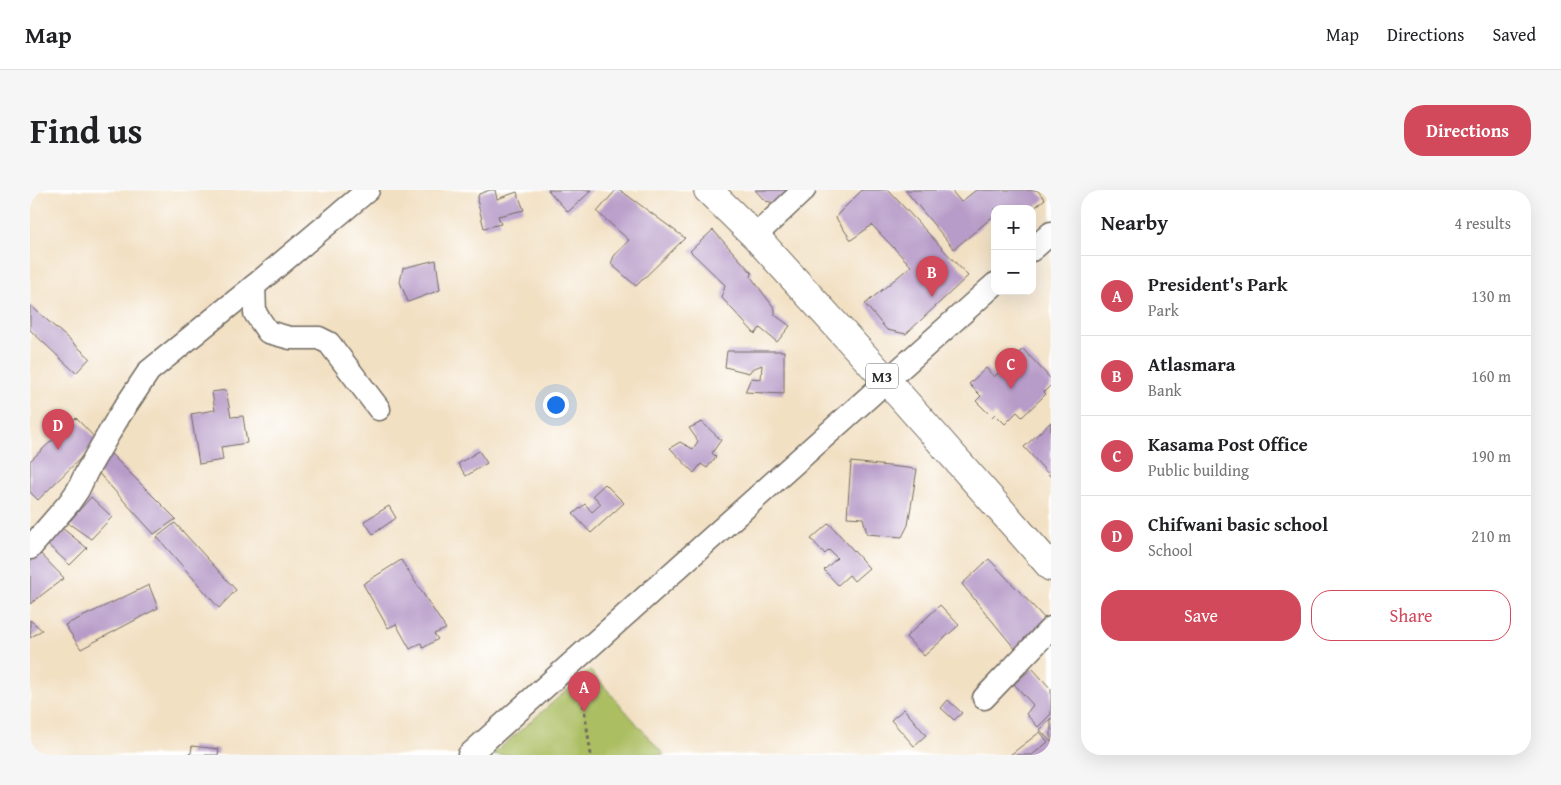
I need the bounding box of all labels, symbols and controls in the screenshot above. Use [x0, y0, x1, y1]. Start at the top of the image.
text: Map [25, 17, 72, 52]
text: Map [1326, 21, 1359, 48]
text: Directions [1387, 21, 1464, 48]
text: Saved [1492, 21, 1536, 48]
text: Find us [30, 105, 143, 156]
button: Directions [1404, 105, 1531, 156]
map controls [991, 205, 1036, 295]
button: + [991, 205, 1036, 250]
text: Nearby [1101, 207, 1168, 238]
text: 4 results [1454, 211, 1511, 235]
button: − [991, 250, 1036, 295]
pin: B [916, 256, 948, 297]
text: President's Park [1148, 270, 1288, 298]
text: A [1112, 284, 1122, 308]
text: 130 m [1471, 284, 1511, 308]
text: Park [1148, 298, 1179, 322]
pin: C [995, 348, 1027, 389]
text: Atlasmara [1148, 350, 1235, 378]
road number: M3 [866, 364, 898, 388]
text: B [1112, 364, 1122, 388]
text: 160 m [1471, 364, 1511, 388]
text: Bank [1148, 378, 1182, 402]
your location [543, 392, 569, 418]
pin: D [42, 409, 74, 450]
text: Kasama Post Office [1148, 430, 1308, 458]
text: C [1112, 444, 1122, 468]
text: 190 m [1471, 444, 1511, 468]
text: Public building [1148, 458, 1249, 482]
text: Chifwani basic school [1148, 510, 1328, 538]
text: D [1112, 524, 1122, 548]
text: 210 m [1471, 524, 1511, 548]
text: School [1148, 538, 1192, 562]
button: Save [1101, 590, 1301, 641]
button: Share [1311, 590, 1511, 641]
pin: A [568, 671, 600, 712]

